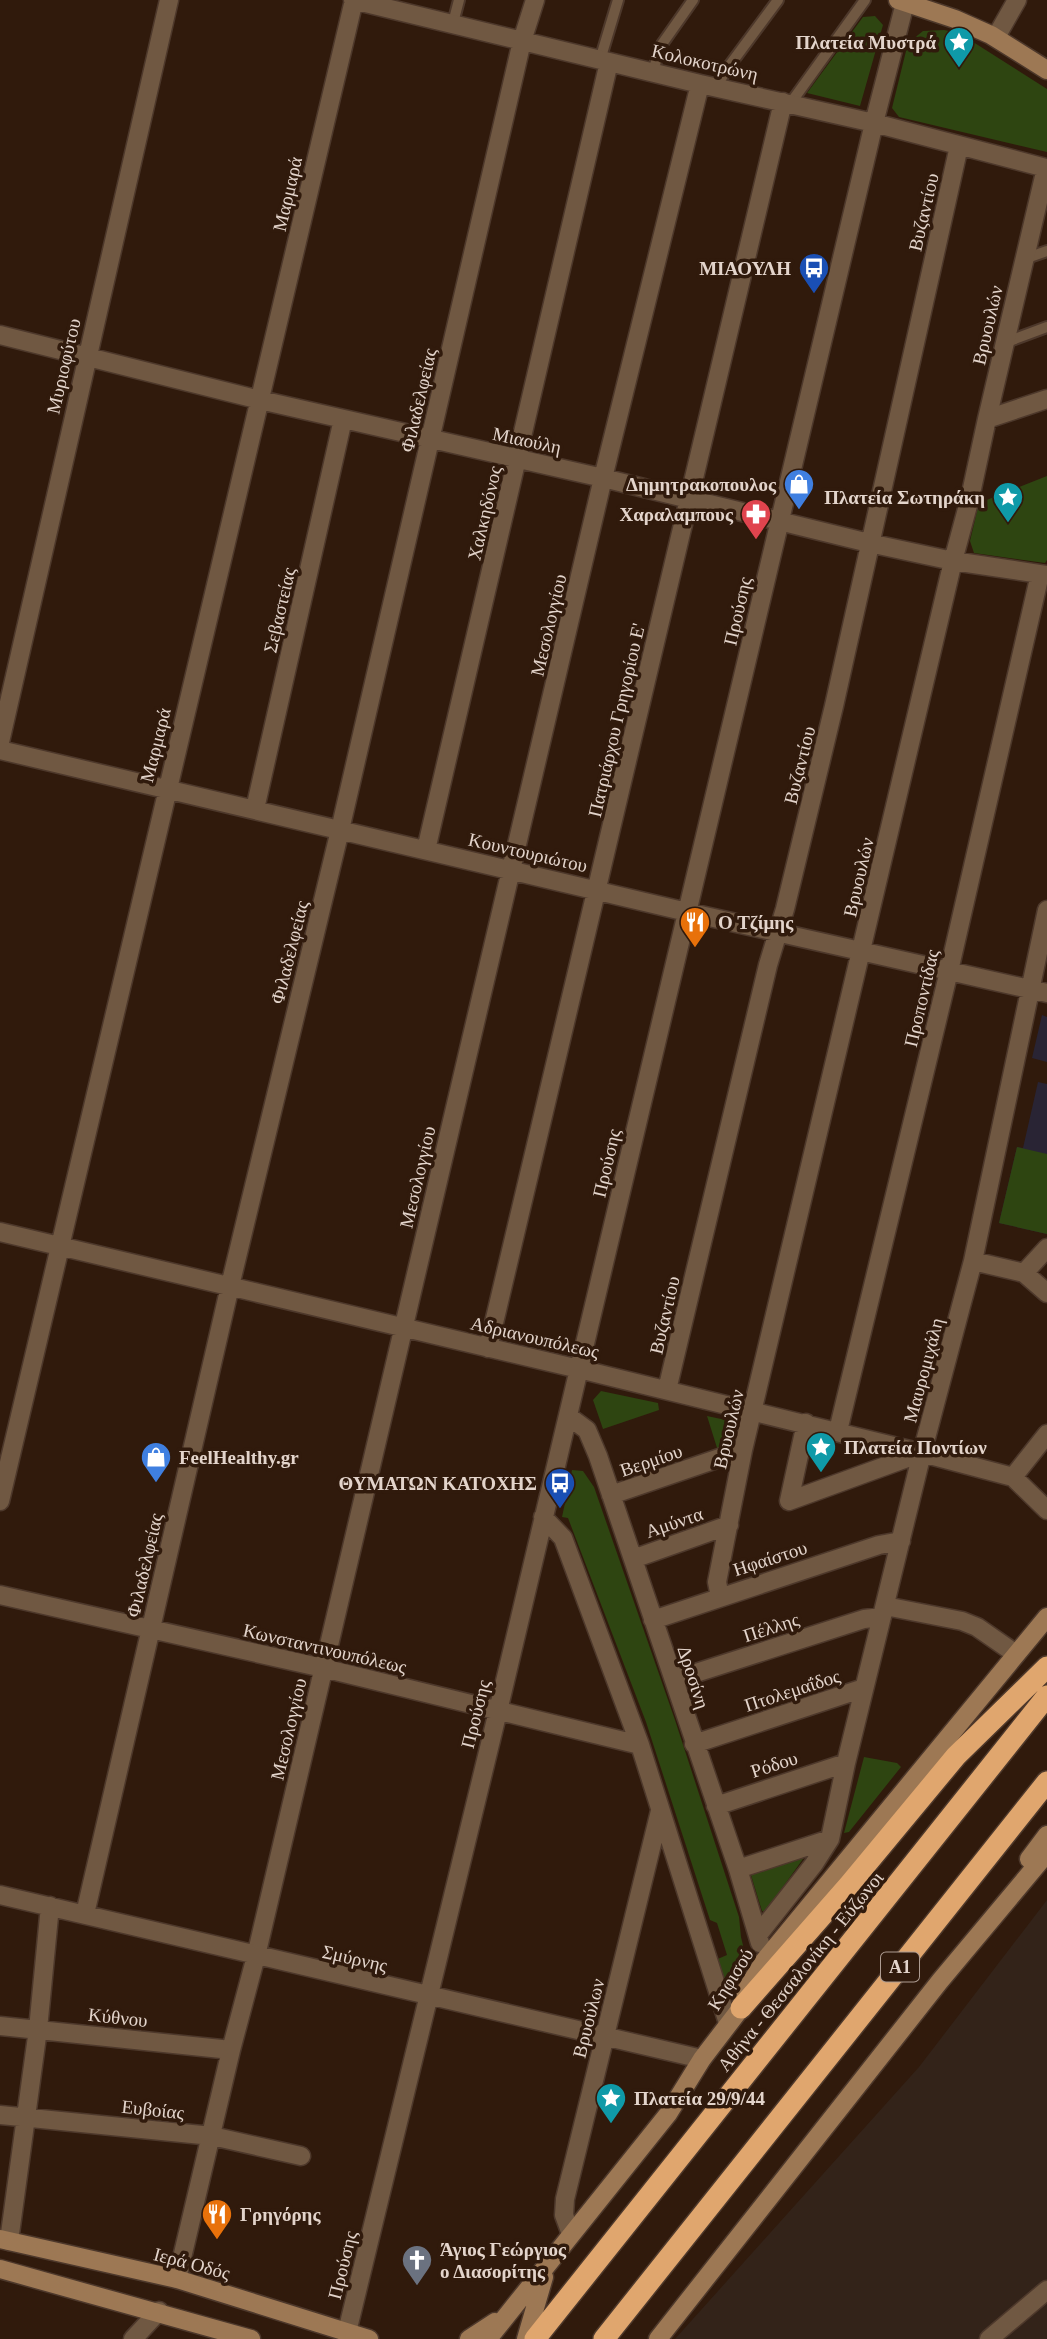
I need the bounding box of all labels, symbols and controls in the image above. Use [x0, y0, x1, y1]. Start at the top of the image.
place icon: Πλατεία Μυστρά [942, 25, 976, 69]
place label: Πλατεία Μυστρά [796, 32, 936, 53]
street label: Κολοκοτρώνη [650, 40, 760, 85]
street label: Μαρμαρά [269, 155, 306, 233]
street label: Βυζαντίου [904, 171, 943, 253]
bus stop icon: ΜΙΑΟΥΛΗ [797, 251, 831, 295]
place label: ΜΙΑΟΥΛΗ [699, 258, 791, 279]
street label: Βρυουλών [968, 283, 1007, 367]
street label: Μυριοφύτου [42, 316, 85, 416]
street label: Φιλαδελφείας [396, 346, 441, 454]
street label: Μιαούλη [491, 423, 563, 458]
street label: Χαλκηδόνος [463, 463, 506, 562]
shop icon: Δημητρακοπουλος [782, 467, 816, 511]
place label: Δημητρακοπουλος [626, 474, 777, 495]
place icon: Πλατεία Σωτηράκη [991, 480, 1025, 524]
place label: Πλατεία Σωτηράκη [824, 487, 985, 508]
pharmacy icon: Χαραλαμπους [739, 497, 773, 541]
place label: Χαραλαμπους [619, 504, 734, 525]
street label: Σεβαστείας [259, 565, 300, 655]
street label: Μεσολογγίου [527, 572, 570, 678]
street label: Προύσης [719, 574, 756, 647]
street label: Πατριάρχου Γρηγορίου Ε' [584, 621, 649, 819]
street label: Μαρμαρά [136, 706, 175, 784]
street label: Βυζαντίου [780, 724, 819, 806]
street label: Κουντουριώτου [466, 829, 589, 876]
street label: Βρυουλών [839, 835, 878, 919]
street label: Φιλαδελφείας [266, 898, 313, 1006]
restaurant icon: Ο Τζίμης [678, 905, 712, 949]
place label: Ο Τζίμης [718, 912, 794, 933]
street label: Προποντίδας [900, 947, 943, 1049]
street label: Μεσολογγίου [396, 1124, 439, 1230]
street label: Προύσης [588, 1126, 625, 1199]
street label: Βυζαντίου [645, 1274, 684, 1356]
street label: Αδριανουπόλεως [469, 1313, 602, 1363]
street label: Μαυρομιχάλη [899, 1315, 948, 1425]
street label: Βρυουλών [709, 1387, 748, 1471]
place icon: Πλατεία Ποντίων [804, 1430, 838, 1474]
place label: Πλατεία Ποντίων [844, 1437, 987, 1458]
shop icon: FeelHealthy.gr [139, 1440, 173, 1484]
street label: Βερμίου [617, 1440, 685, 1481]
place label: FeelHealthy.gr [179, 1447, 299, 1468]
bus stop icon: ΘΥΜΑΤΩΝ ΚΑΤΟΧΗΣ [543, 1466, 577, 1510]
place label: ΘΥΜΑΤΩΝ ΚΑΤΟΧΗΣ [338, 1473, 537, 1494]
street label: Αμύντα [643, 1503, 706, 1542]
street label: Φιλαδελφείας [122, 1511, 167, 1619]
street label: Ηφαίστου [731, 1537, 810, 1580]
street label: Πέλλης [741, 1608, 802, 1646]
street label: Κωνσταντινουπόλεως [241, 1619, 409, 1678]
street label: Δροσίνη [673, 1643, 714, 1711]
street label: Πτολεμαΐδος [742, 1665, 843, 1716]
street label: Μεσολογγίου [267, 1676, 310, 1782]
street label: Προύσης [457, 1677, 494, 1751]
street label: Ρόδου [748, 1747, 800, 1782]
street label: Αθήνα - Θεσσαλονίκη - Εύζωνοι [713, 1867, 888, 2075]
street label: Σμύρνης [320, 1941, 390, 1976]
street label: Κηφισού [703, 1944, 758, 2014]
road number: Α1 [881, 1952, 919, 1982]
street label: Βρυούλων [569, 1976, 609, 2060]
street label: Κύθνου [87, 2004, 149, 2031]
place icon: Πλατεία 29/9/44 [594, 2081, 628, 2125]
place label: Πλατεία 29/9/44 [634, 2088, 765, 2109]
street label: Ευβοίας [121, 2096, 186, 2123]
restaurant icon: Γρηγόρης [200, 2197, 234, 2241]
place label: Γρηγόρης [240, 2204, 321, 2225]
street label: Προύσης [324, 2228, 361, 2302]
place label: Άγιος Γεώργιος ο Διασορίτης [440, 2239, 567, 2282]
street label: Ιερά Οδός [151, 2243, 233, 2284]
church icon: Άγιος Γεώργιος ο Διασορίτης [400, 2243, 434, 2287]

